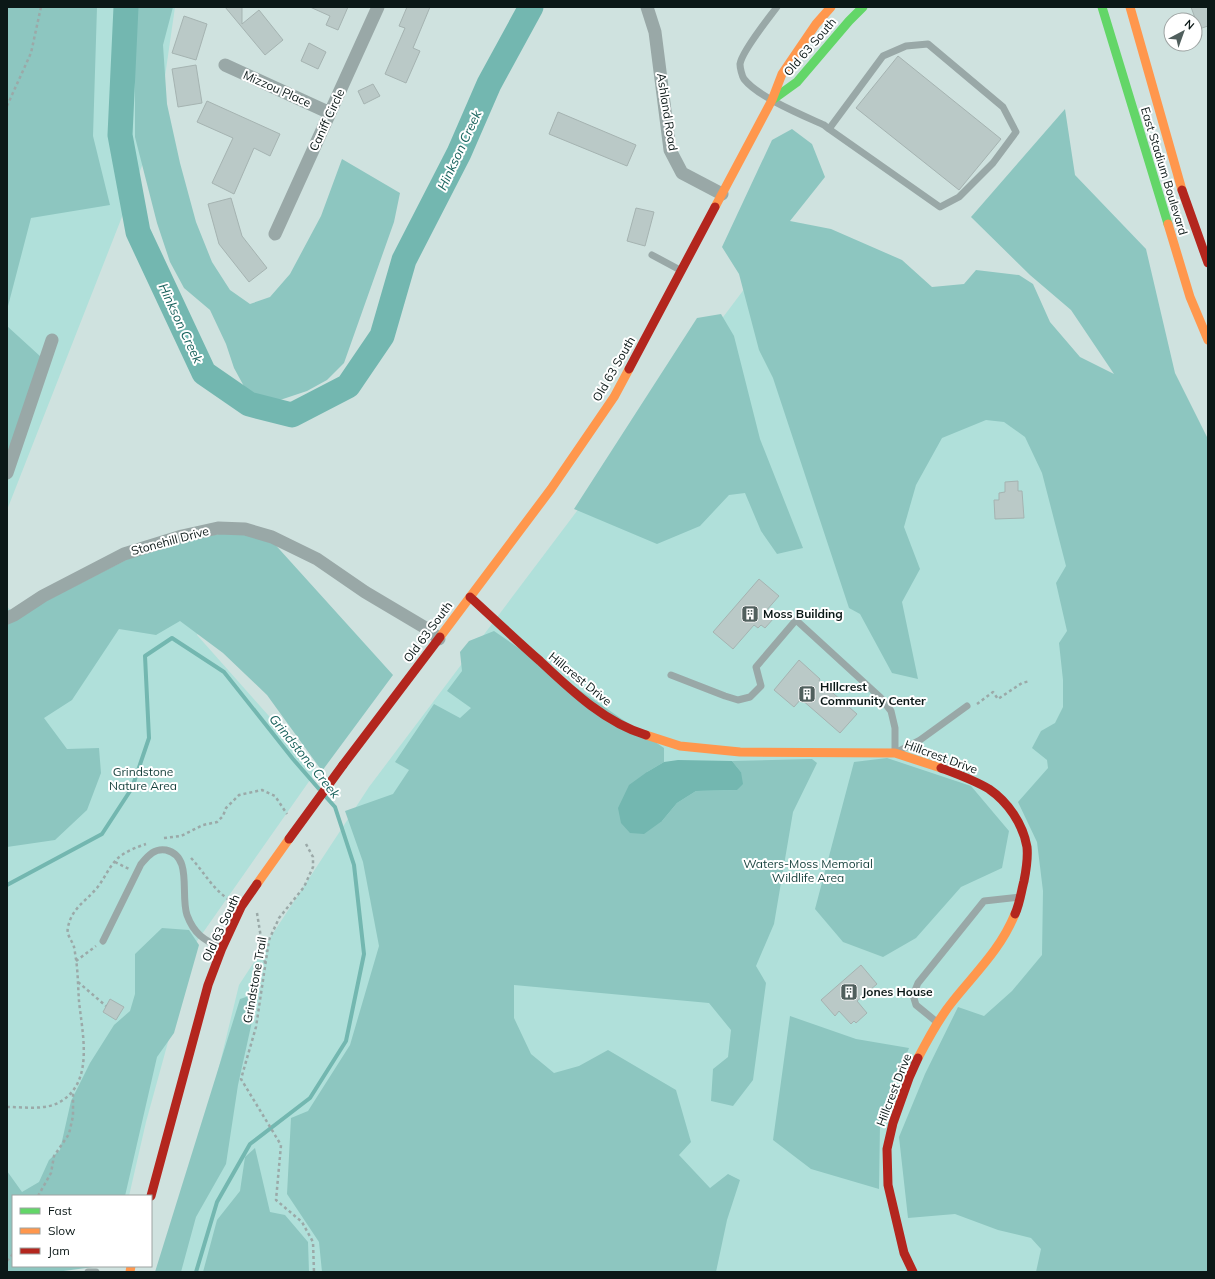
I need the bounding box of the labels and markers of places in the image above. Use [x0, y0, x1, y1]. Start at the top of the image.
building icon: Moss Building [740, 604, 760, 624]
place label: Moss Building [763, 606, 843, 621]
place label: HIllcrest Community Center [820, 679, 926, 708]
building icon: HIllcrest Community Center [797, 684, 817, 704]
building icon: Jones House [839, 982, 859, 1002]
place label: Jones House [862, 984, 933, 999]

